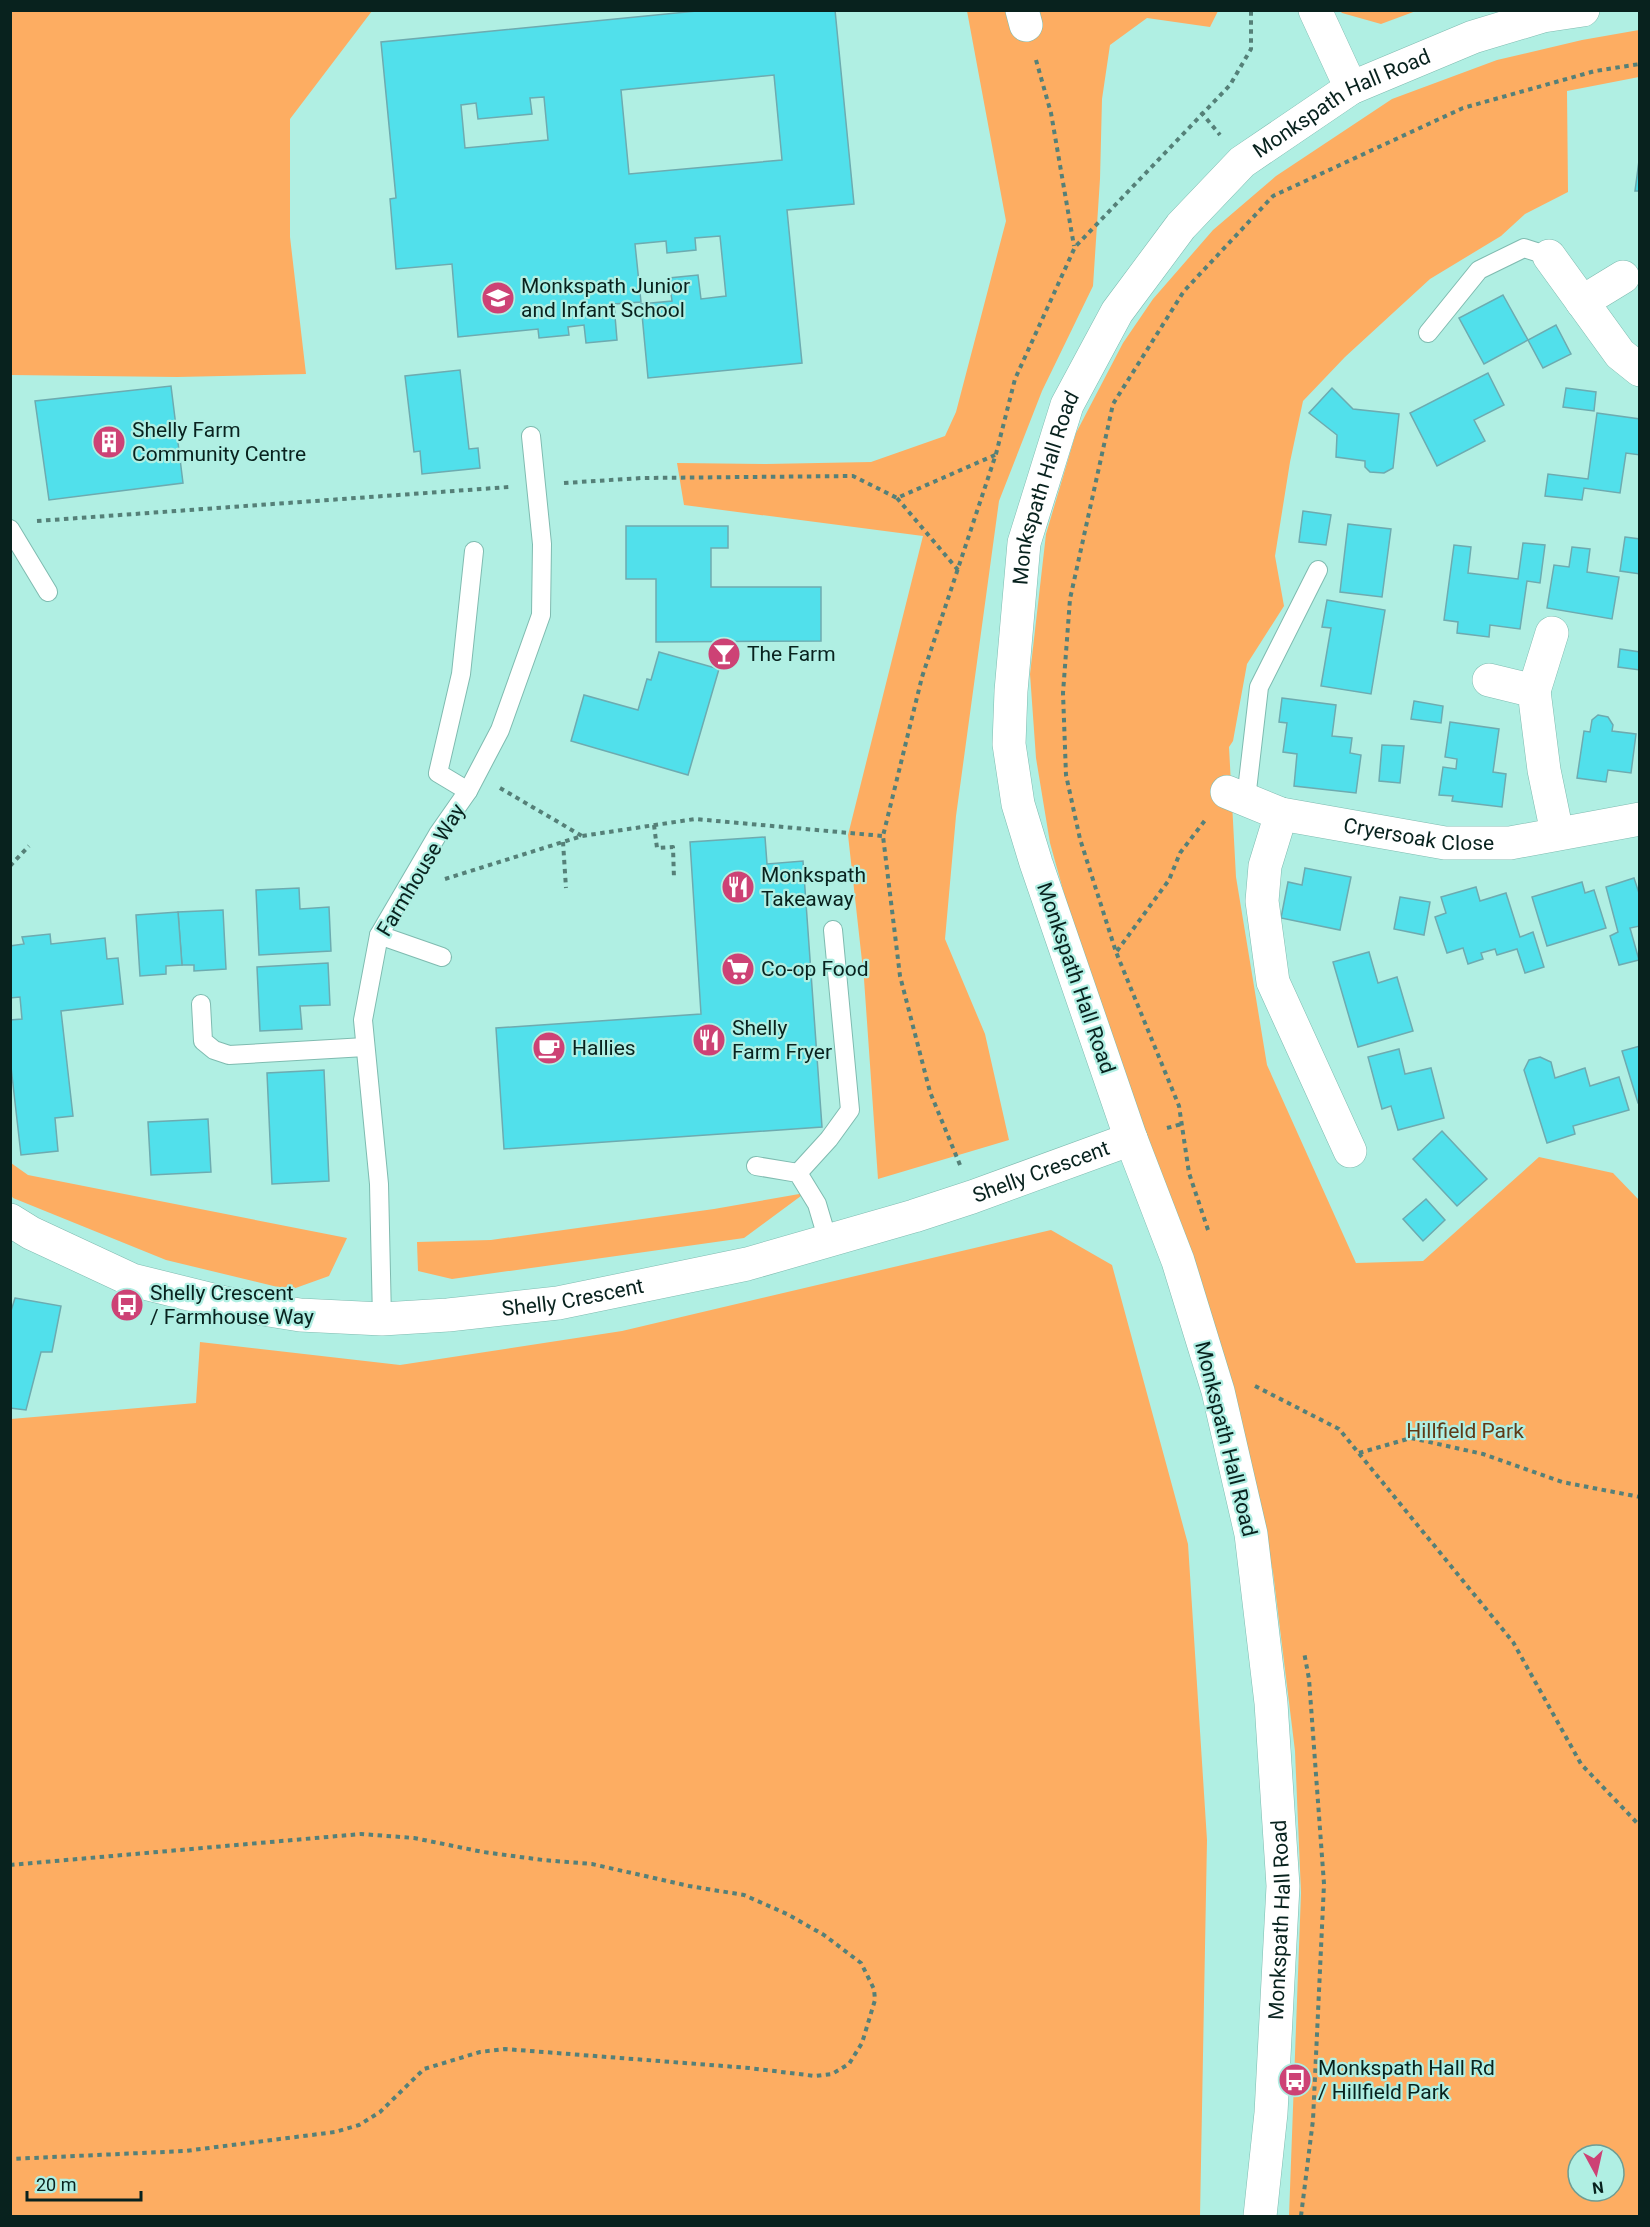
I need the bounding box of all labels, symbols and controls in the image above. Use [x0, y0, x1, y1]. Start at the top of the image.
street label: Monkspath Hall Road [1249, 44, 1434, 163]
place label: Monkspath Junior and Infant School [521, 274, 690, 322]
school or university icon: Monkspath Junior and Infant School [480, 280, 516, 316]
street label: Monkspath Hall Road [1008, 387, 1084, 586]
place label: Shelly Farm Community Centre [132, 418, 306, 466]
building icon: Shelly Farm Community Centre [91, 424, 127, 460]
bar icon: The Farm [706, 636, 742, 672]
place label: The Farm [747, 642, 836, 666]
street label: Farmhouse Way [372, 799, 470, 940]
street label: Cryersoak Close [1342, 813, 1494, 855]
place label: Monkspath Takeaway [761, 863, 866, 911]
restaurant icon: Monkspath Takeaway [720, 869, 756, 905]
street label: Monkspath Hall Road [1032, 879, 1120, 1077]
supermarket icon: Co-op Food [720, 951, 756, 987]
place label: Co-op Food [761, 957, 869, 981]
place label: Shelly Farm Fryer [732, 1016, 832, 1064]
restaurant icon: Shelly Farm Fryer [691, 1022, 727, 1058]
cafe icon: Hallies [531, 1030, 567, 1066]
place label: Hallies [572, 1036, 636, 1060]
street label: Shelly Crescent [969, 1136, 1113, 1208]
street label: Shelly Crescent [500, 1274, 646, 1321]
place label: Shelly Crescent / Farmhouse Way [150, 1281, 314, 1329]
bus stop icon: Shelly Crescent / Farmhouse Way [109, 1287, 145, 1323]
street label: Monkspath Hall Road [1190, 1339, 1262, 1539]
park label: Hillfield Park [1406, 1419, 1524, 1443]
street label: Monkspath Hall Road [1264, 1819, 1295, 2021]
place label: Monkspath Hall Rd / Hillfield Park [1318, 2056, 1495, 2104]
bus stop icon: Monkspath Hall Rd / Hillfield Park [1277, 2062, 1313, 2098]
north arrow [1566, 2143, 1626, 2203]
scale bar [27, 2164, 141, 2202]
text: 20 m [36, 2174, 76, 2195]
text: N [1591, 2177, 1605, 2198]

